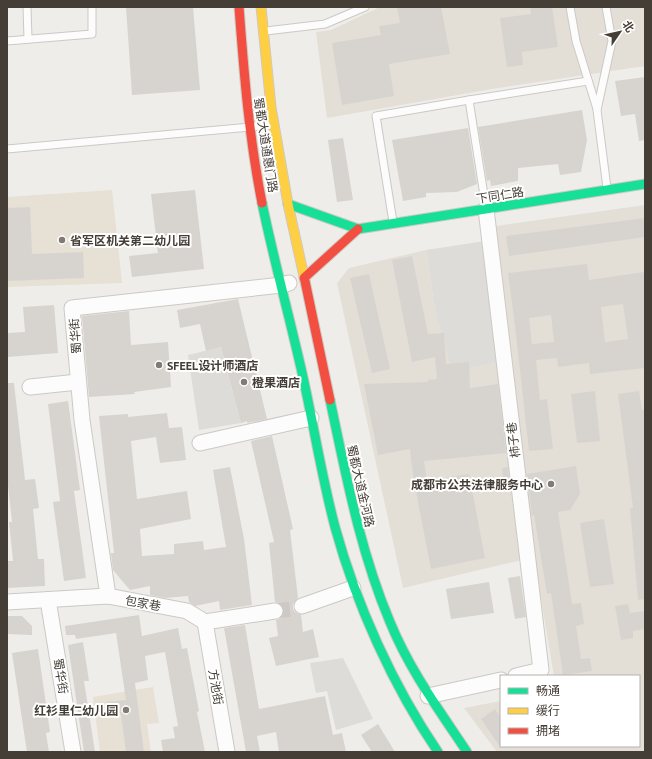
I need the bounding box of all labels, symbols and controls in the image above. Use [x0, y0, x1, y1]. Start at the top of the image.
north arrow [600, 12, 640, 52]
text: 北 [619, 18, 637, 35]
street label: 蜀都大道通惠门路 [251, 96, 281, 194]
street label: 下同仁路 [475, 184, 525, 206]
place label: 省军区机关第二幼儿园 [70, 233, 190, 248]
marker: 省军区机关第二幼儿园 [57, 235, 67, 245]
street label: 蜀华街 [66, 317, 84, 355]
place label: SFEEL设计师酒店 [167, 358, 258, 373]
marker: SFEEL设计师酒店 [154, 360, 164, 370]
place label: 橙果酒店 [252, 375, 300, 390]
marker: 橙果酒店 [239, 377, 249, 387]
street label: 柿子巷 [503, 421, 523, 459]
street label: 蜀都大道金河路 [344, 443, 378, 529]
place label: 成都市公共法律服务中心 [411, 477, 543, 492]
marker: 成都市公共法律服务中心 [546, 479, 556, 489]
street label: 包家巷 [124, 592, 162, 614]
street label: 蜀华街 [51, 657, 71, 695]
street label: 方池街 [205, 668, 227, 706]
legend [500, 675, 640, 747]
text: 畅通 [536, 683, 560, 698]
place label: 红衫里仁幼儿园 [34, 703, 118, 718]
text: 缓行 [536, 703, 560, 718]
marker: 红衫里仁幼儿园 [121, 705, 131, 715]
text: 拥堵 [536, 723, 560, 738]

